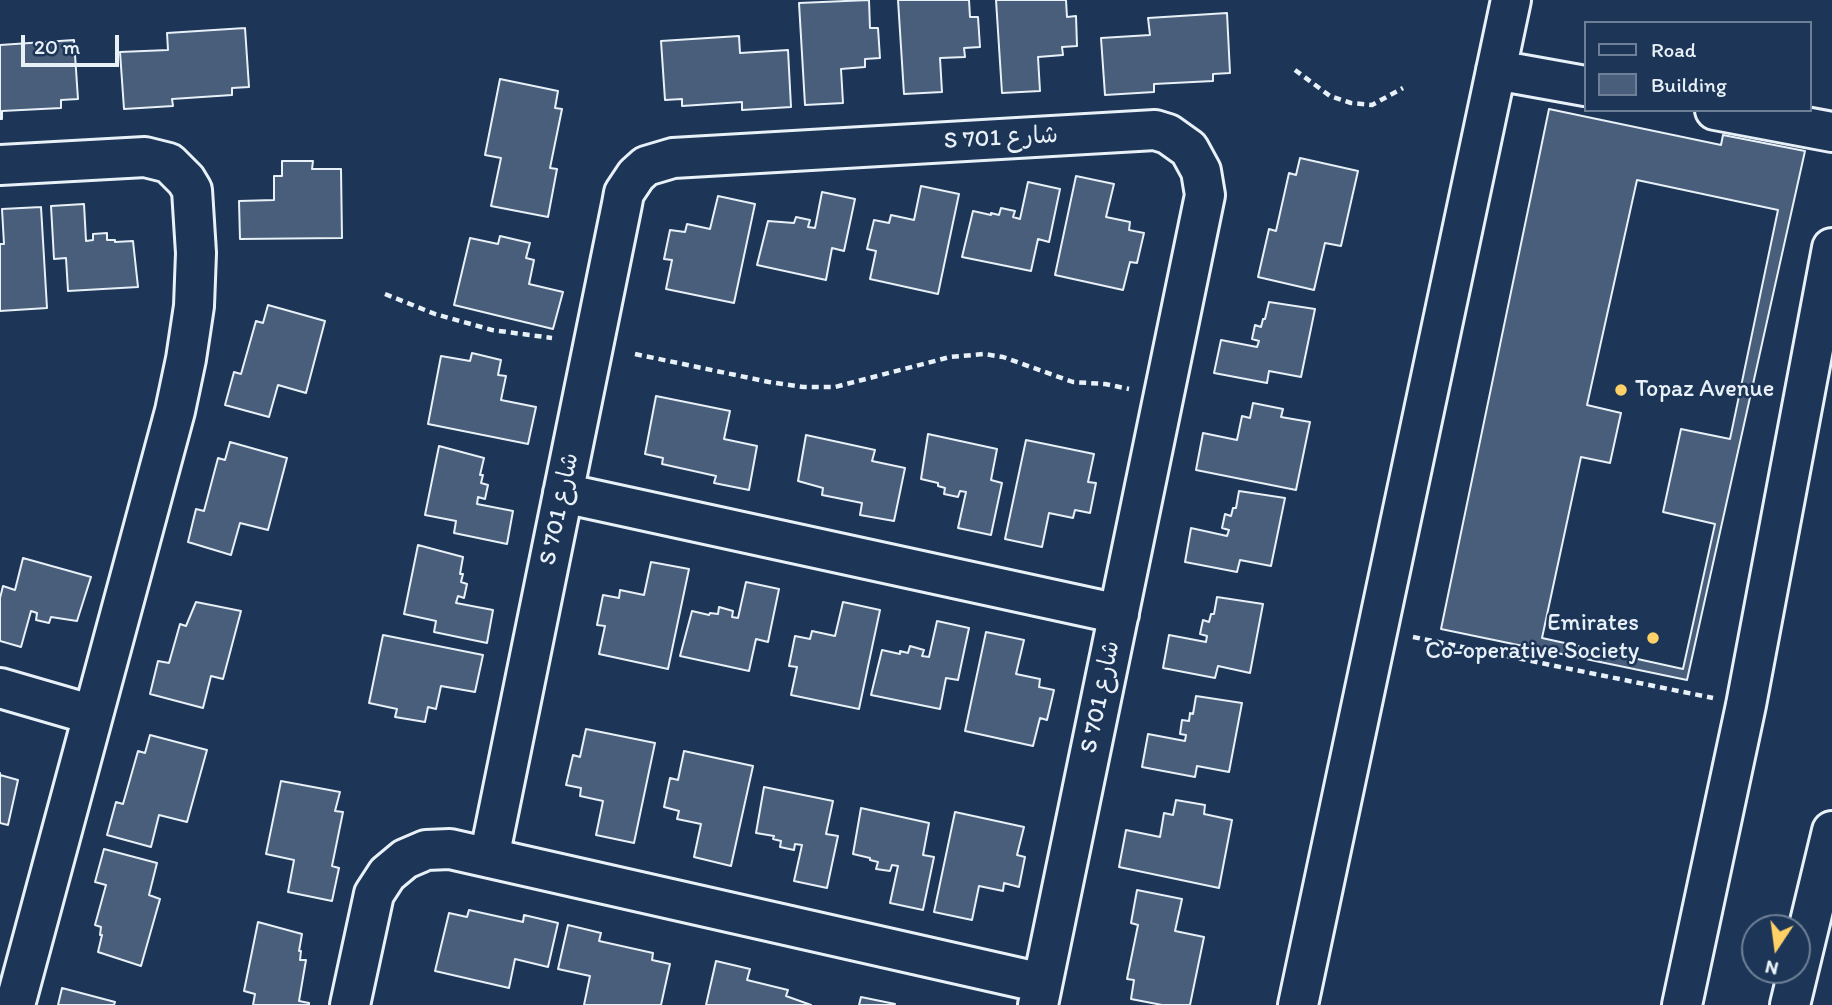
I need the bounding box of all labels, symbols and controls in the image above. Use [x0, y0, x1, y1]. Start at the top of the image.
scale bar [24, 21, 122, 65]
legend [1584, 21, 1811, 112]
text: 20 m [34, 34, 80, 59]
text: Road [1651, 37, 1696, 62]
text: Building [1651, 72, 1727, 97]
street label: S 701 شارع [943, 122, 1059, 156]
place label: Topaz Avenue [1635, 376, 1774, 404]
marker: Topaz Avenue [1613, 382, 1629, 398]
street label: S 701 شارع [534, 450, 586, 568]
place label: Emirates Co-operative Society [1425, 610, 1639, 666]
marker: Emirates Co-operative Society [1645, 630, 1661, 646]
street label: S 701 شارع [1075, 638, 1127, 756]
north arrow [1741, 914, 1811, 984]
text: N [1763, 955, 1780, 981]

